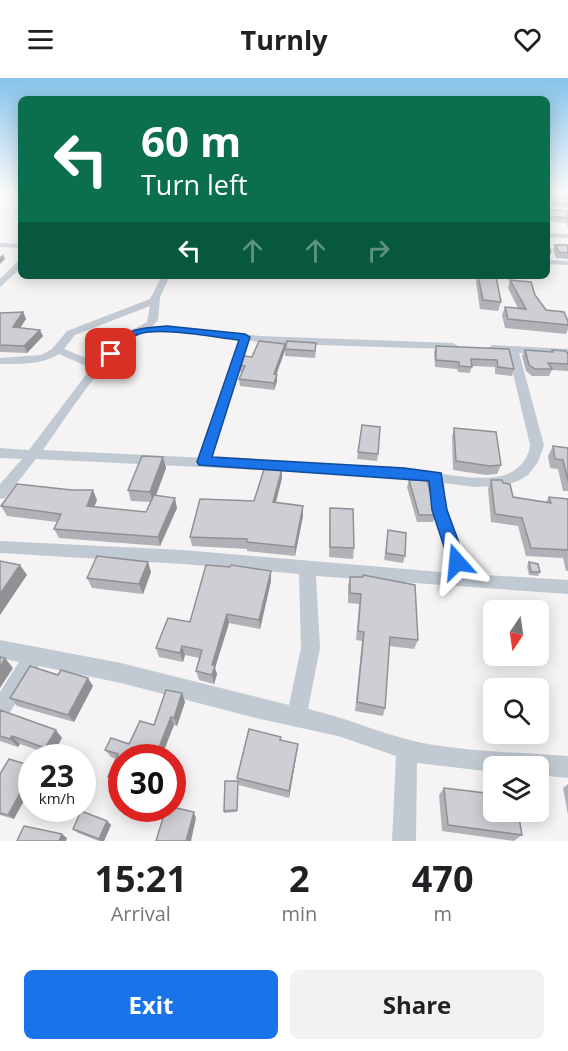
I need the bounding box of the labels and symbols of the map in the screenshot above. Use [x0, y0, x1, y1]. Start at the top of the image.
pin [85, 328, 136, 379]
position arrow [425, 530, 489, 594]
north arrow [483, 600, 549, 666]
speed limit sign: 30 [108, 744, 186, 822]

